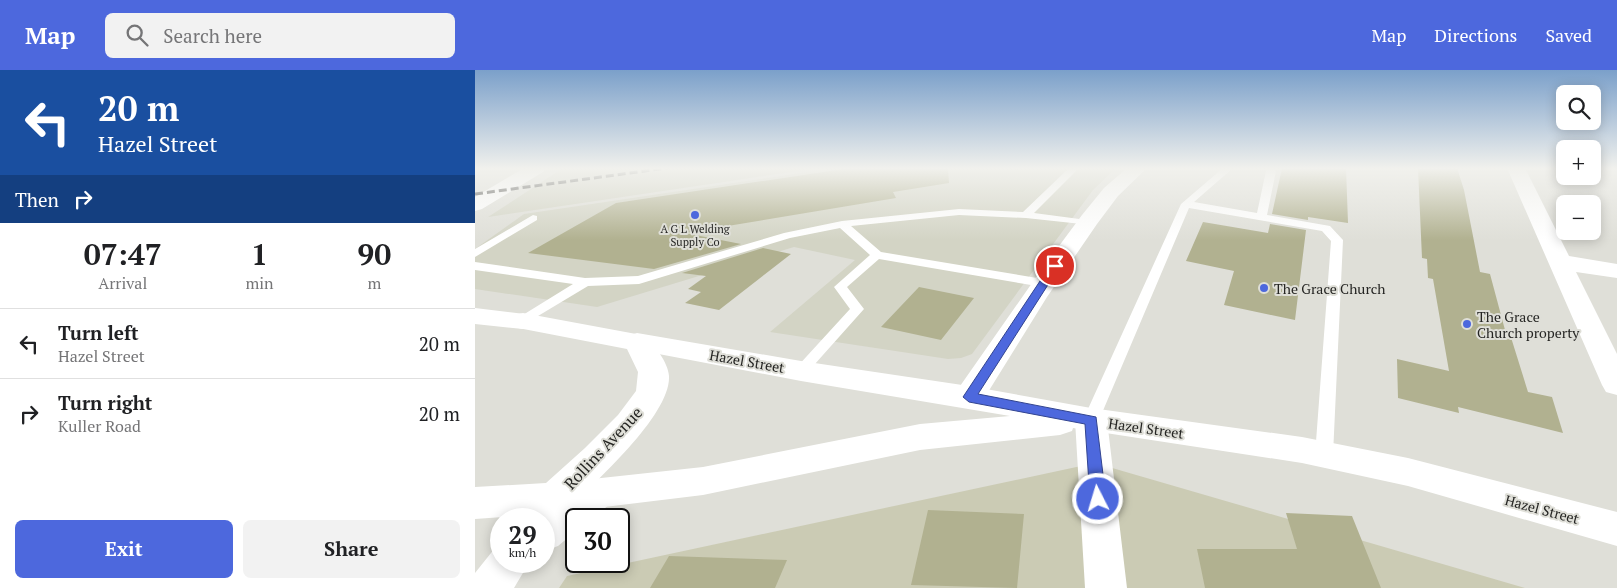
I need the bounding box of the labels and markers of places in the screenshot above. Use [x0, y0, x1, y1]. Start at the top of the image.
marker: A G L Welding Supply Co [689, 209, 701, 221]
place label: A G L Welding Supply Co [660, 222, 730, 249]
pin [1034, 245, 1076, 287]
place label: The Grace Church [1274, 279, 1386, 298]
marker: The Grace Church [1258, 282, 1270, 294]
place label: The Grace Church property [1477, 307, 1580, 342]
marker: The Grace Church property [1461, 318, 1473, 330]

